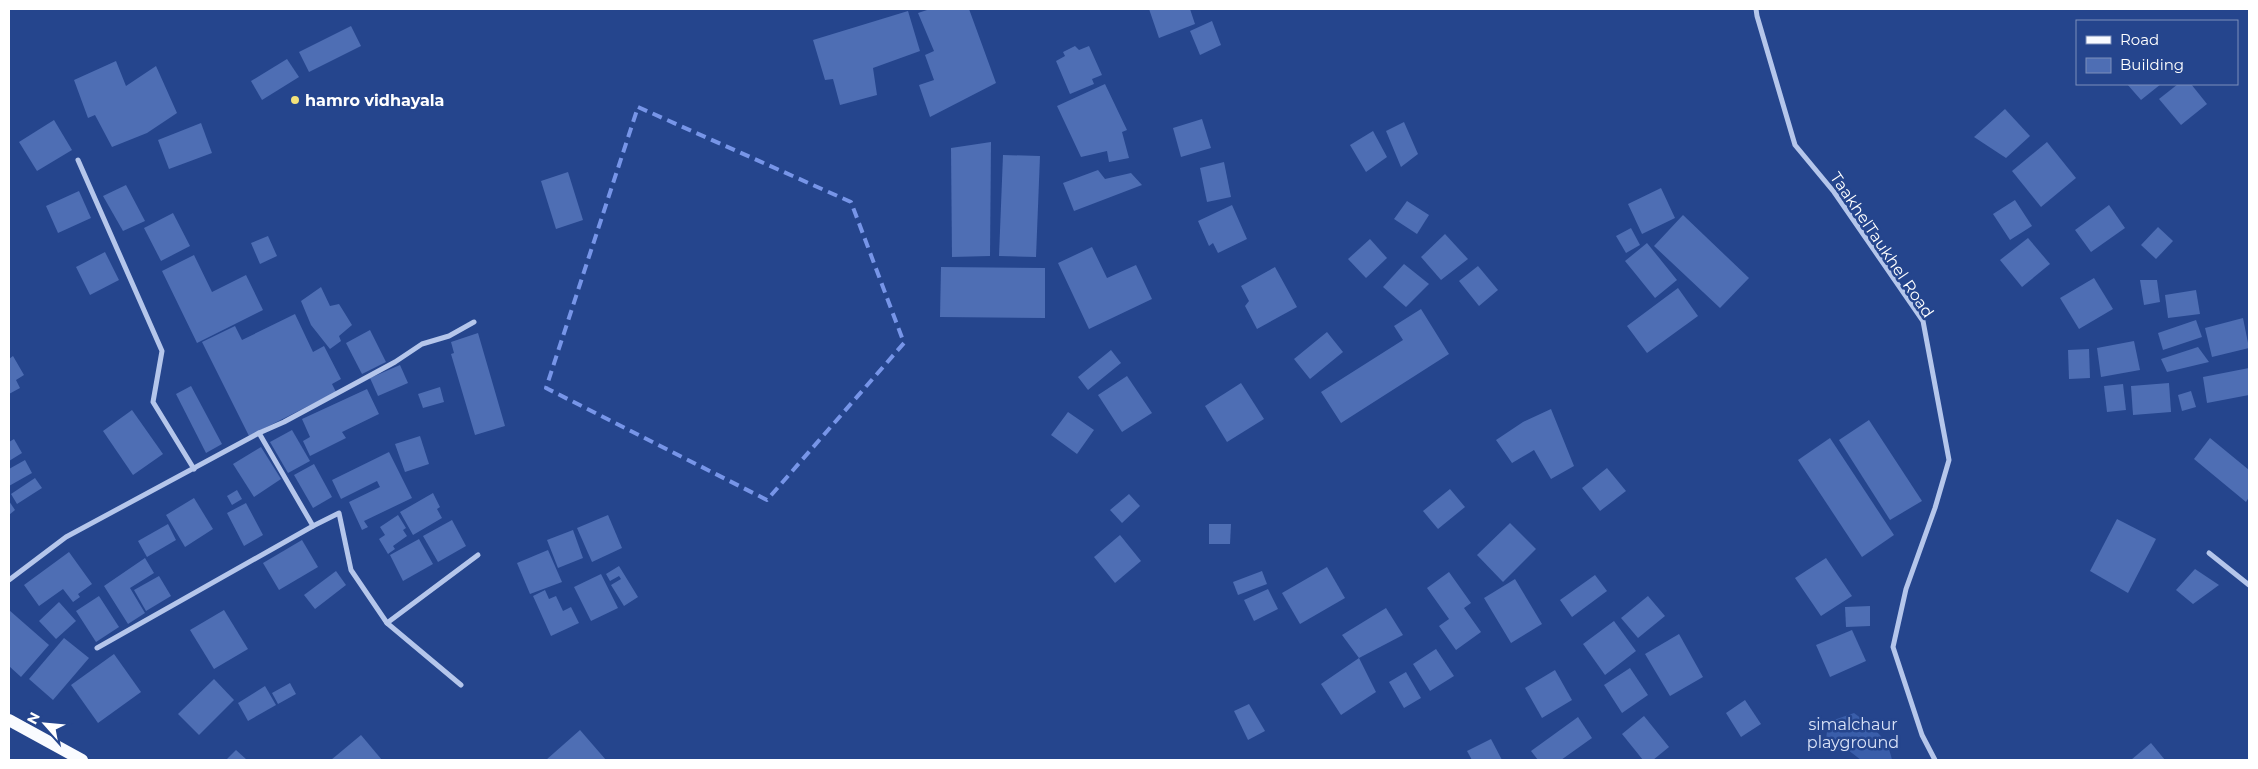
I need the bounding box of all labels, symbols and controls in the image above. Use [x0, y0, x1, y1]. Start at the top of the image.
legend [2076, 20, 2238, 85]
text: Road [2120, 30, 2159, 49]
text: Building [2120, 55, 2184, 74]
place label: hamro vidhayala [305, 91, 445, 110]
marker: hamro vidhayala [289, 94, 301, 106]
street label: TaakhelTaukhel Road [1826, 169, 1938, 321]
north arrow [20, 699, 70, 749]
text: N [23, 709, 44, 727]
park label: simalchaur playground [1807, 715, 1899, 752]

